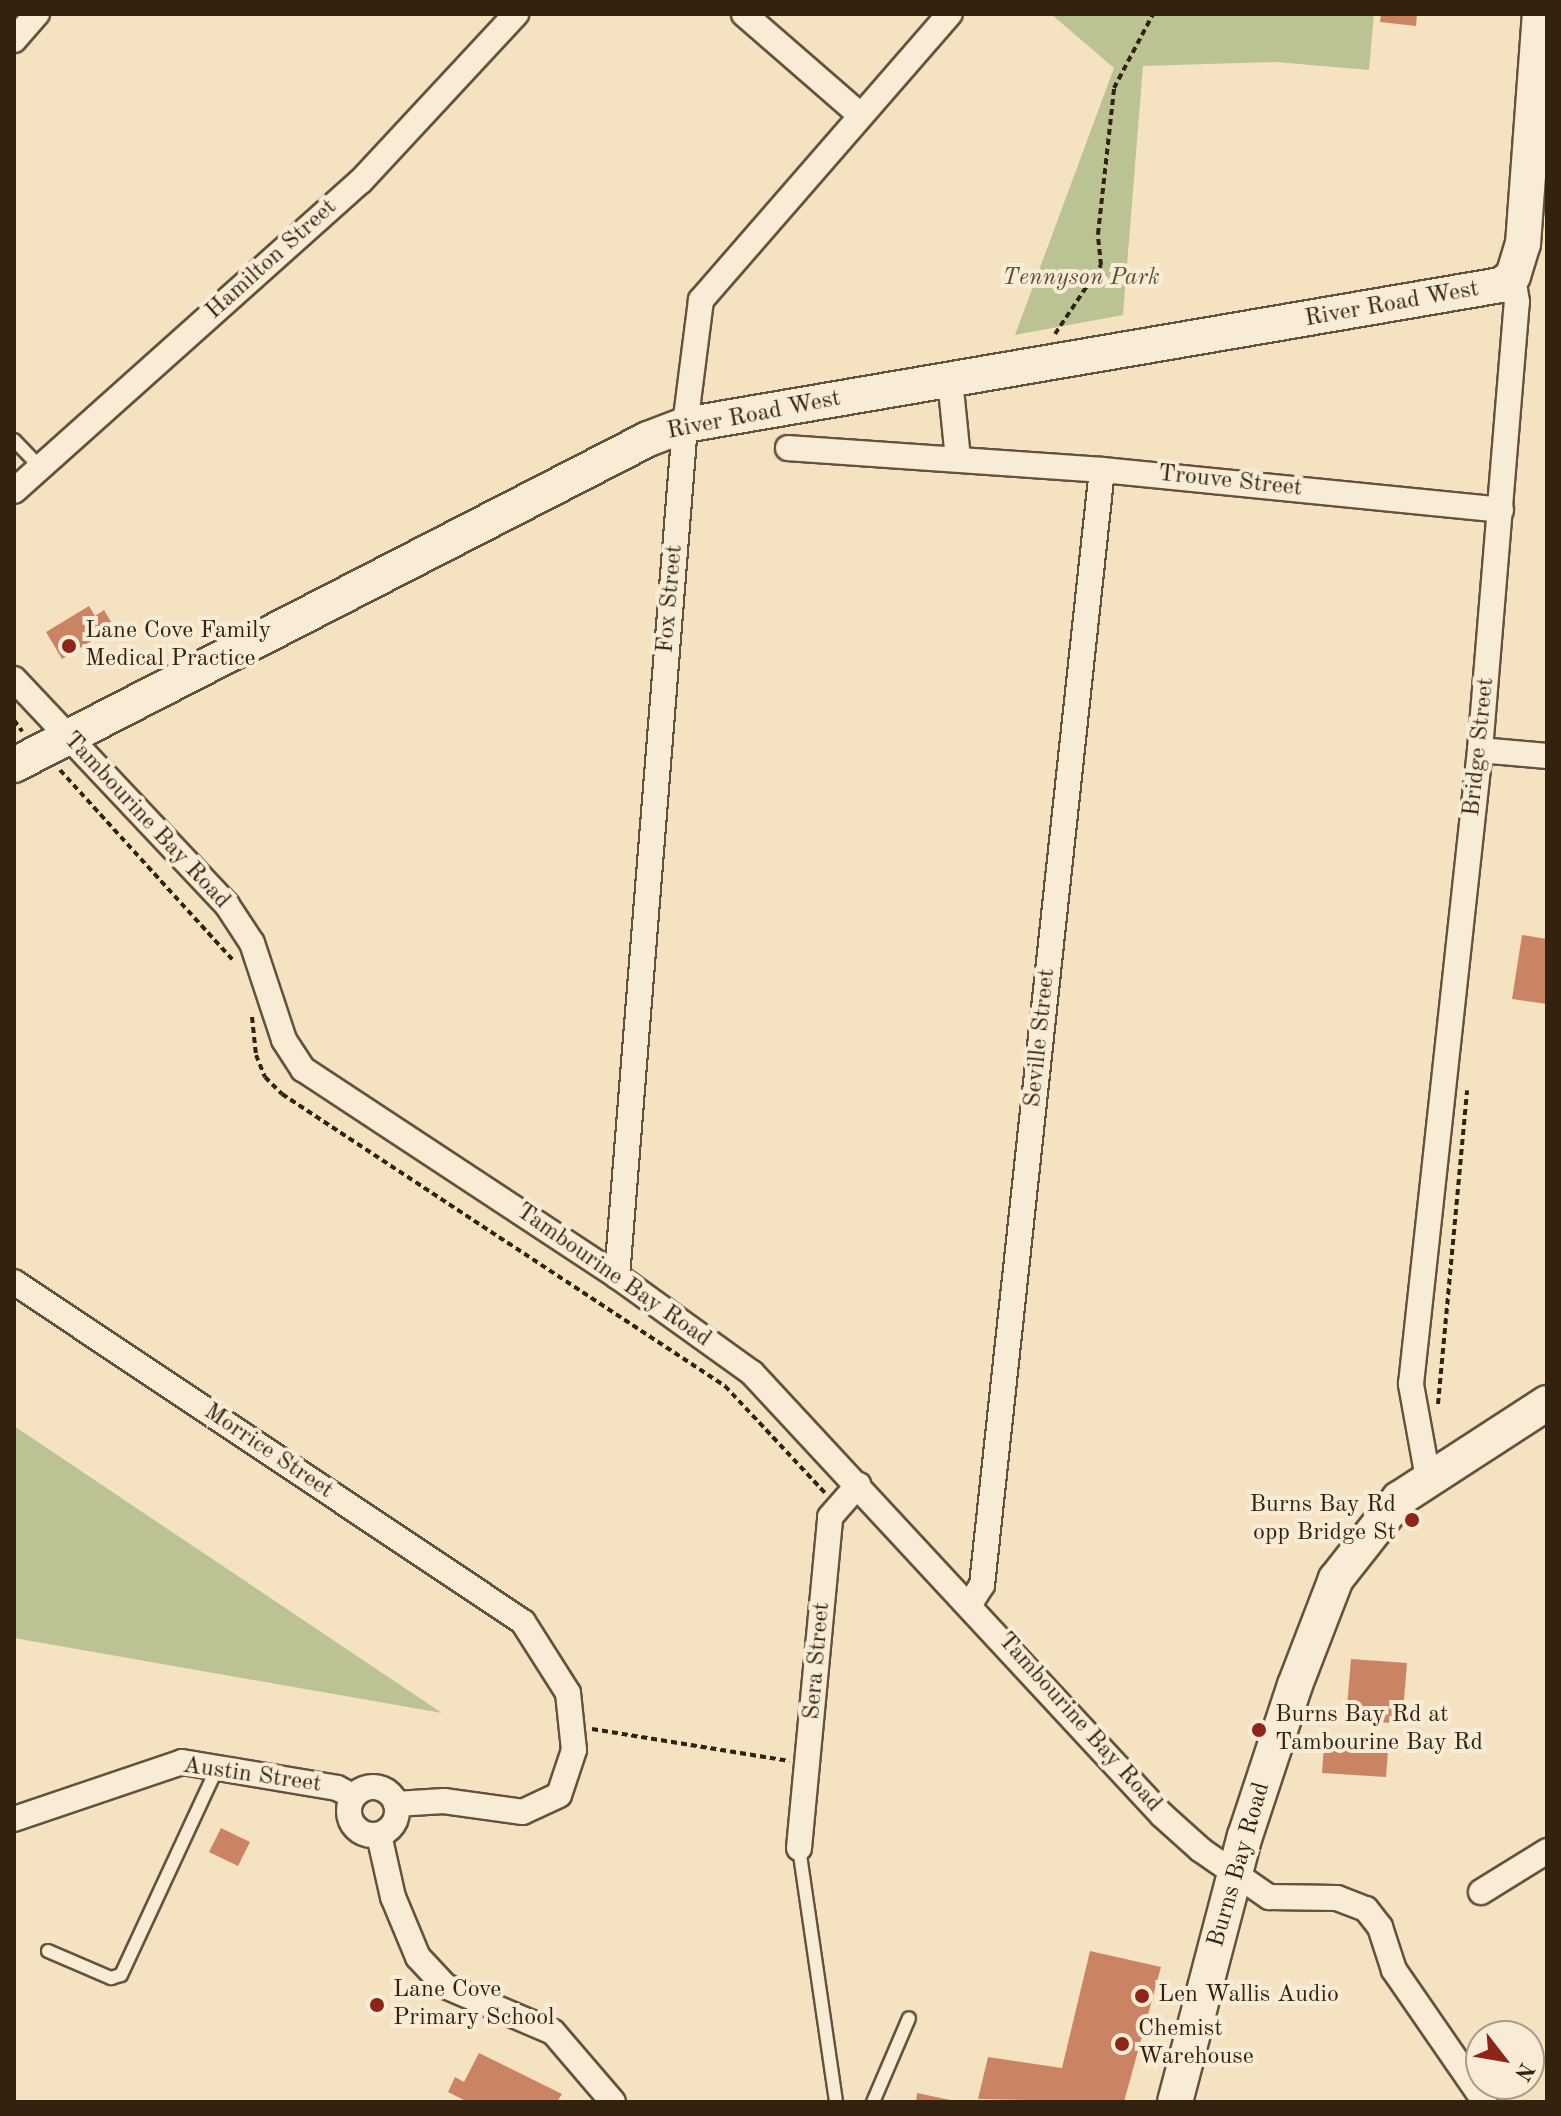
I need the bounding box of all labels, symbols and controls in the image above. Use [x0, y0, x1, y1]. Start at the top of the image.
street label: Hamilton Street [201, 194, 343, 326]
park label: Tennyson Park [1002, 265, 1160, 293]
street label: River Road West [1303, 276, 1481, 334]
street label: River Road West [665, 385, 843, 447]
street label: Trouve Street [1157, 460, 1303, 504]
street label: Fox Street [652, 544, 690, 654]
place label: Lane Cove Family Medical Practice [85, 618, 271, 674]
marker: Lane Cove Family Medical Practice [60, 637, 78, 655]
street label: Bridge Street [1458, 676, 1502, 818]
street label: Tambourine Bay Road [56, 726, 236, 916]
street label: Seville Street [1019, 967, 1063, 1109]
street label: Tambourine Bay Road [510, 1198, 716, 1354]
street label: Morrice Street [198, 1398, 338, 1506]
place label: Burns Bay Rd opp Bridge St [1250, 1492, 1396, 1548]
marker: Burns Bay Rd opp Bridge St [1403, 1511, 1421, 1529]
street label: Sera Street [799, 1601, 837, 1721]
street label: Tambourine Bay Road [991, 1627, 1167, 1819]
place label: Burns Bay Rd at Tambourine Bay Rd [1275, 1702, 1483, 1758]
marker: Burns Bay Rd at Tambourine Bay Rd [1250, 1721, 1268, 1739]
street label: Austin Street [181, 1752, 323, 1800]
street label: Burns Bay Road [1203, 1779, 1277, 1951]
place label: Lane Cove Primary School [393, 1977, 555, 2033]
place label: Len Wallis Audio [1158, 1982, 1339, 2010]
marker: Len Wallis Audio [1133, 1987, 1151, 2005]
marker: Lane Cove Primary School [368, 1996, 386, 2014]
place label: Chemist Warehouse [1138, 2016, 1254, 2072]
north arrow [1465, 2020, 1545, 2100]
marker: Chemist Warehouse [1113, 2035, 1131, 2053]
text: N [1510, 2058, 1538, 2084]

